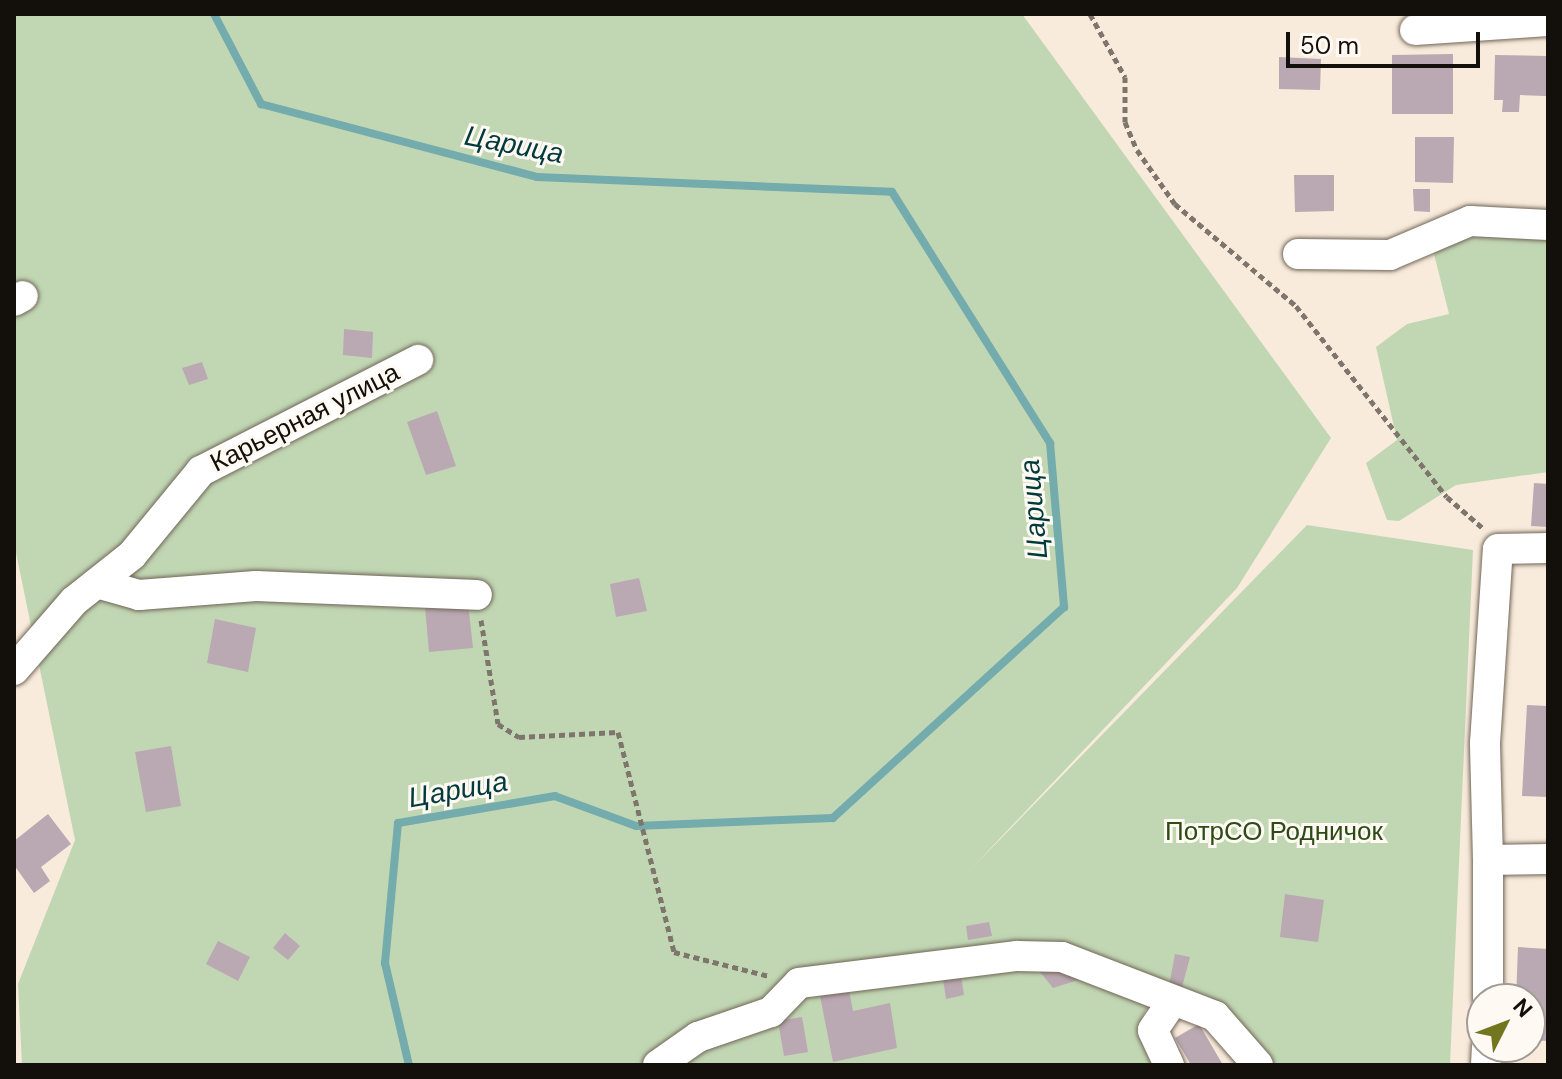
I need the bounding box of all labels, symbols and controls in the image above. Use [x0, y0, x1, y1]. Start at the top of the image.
scale bar [1290, 16, 1484, 66]
text: 50 m [1300, 30, 1359, 61]
water label: Царица [462, 119, 566, 171]
street label: Карьерная улица [205, 357, 405, 479]
water label: Царица [1013, 458, 1055, 560]
water label: Царица [406, 765, 510, 815]
park label: ПотрСО Родничок [1165, 816, 1383, 848]
north arrow [1466, 983, 1546, 1063]
text: N [1507, 992, 1539, 1024]

